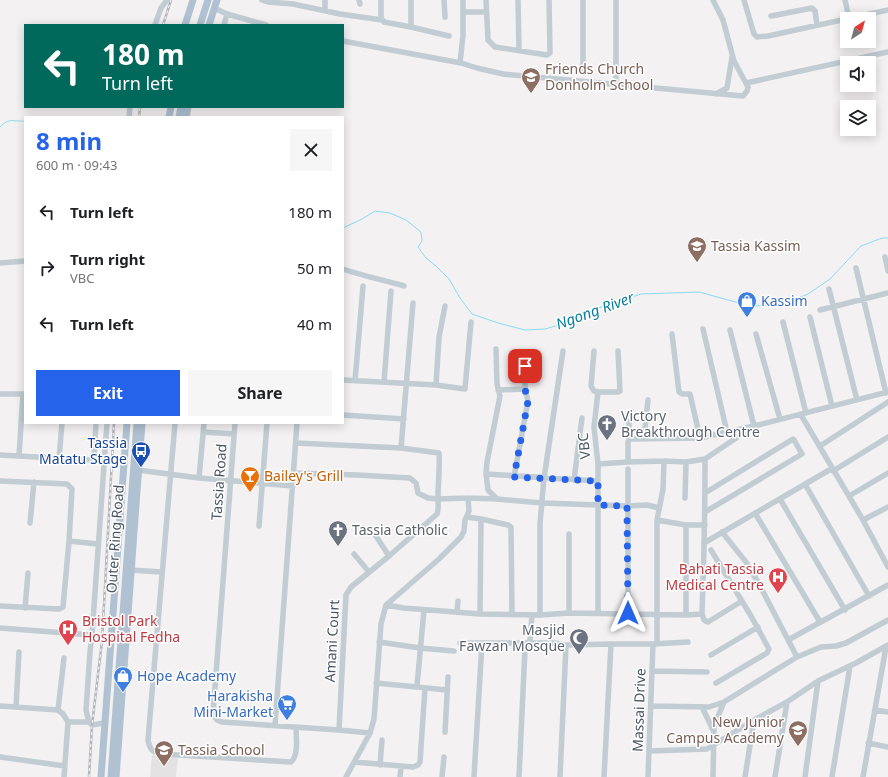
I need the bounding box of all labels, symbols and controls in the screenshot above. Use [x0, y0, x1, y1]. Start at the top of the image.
north arrow [840, 12, 876, 48]
map controls [840, 12, 876, 136]
text: 180 m [102, 35, 185, 73]
icon: left [36, 40, 88, 92]
button: sound [840, 56, 876, 92]
place label: Friends Church Donholm School [545, 59, 653, 94]
school or university icon: Friends Church Donholm School [520, 66, 542, 94]
text: Turn left [102, 71, 173, 95]
button: layers [840, 100, 876, 136]
text: 8 min [36, 124, 102, 157]
button: close [290, 129, 332, 171]
text: 600 m · 09:43 [36, 156, 117, 174]
icon: left [36, 201, 58, 223]
text: Turn left [70, 202, 134, 222]
text: 180 m [288, 202, 332, 222]
school or university icon: Tassia Kassim [686, 235, 708, 263]
place label: Tassia Kassim [711, 236, 801, 255]
text: Turn right [70, 249, 145, 269]
icon: right [36, 257, 58, 279]
text: 50 m [297, 258, 332, 278]
text: VBC [70, 269, 94, 287]
water label: Ngong River [553, 286, 638, 333]
shop icon: Kassim [736, 290, 758, 318]
place label: Kassim [761, 291, 808, 310]
icon: left [36, 313, 58, 335]
text: Turn left [70, 314, 134, 334]
text: 40 m [297, 314, 332, 334]
pin [508, 349, 542, 383]
icon: arrive [514, 355, 536, 377]
button: Exit [36, 370, 180, 416]
button: Share [188, 370, 332, 416]
place label: Victory Breakthrough Centre [621, 406, 760, 441]
church icon: Victory Breakthrough Centre [596, 413, 618, 441]
street label: VBC [573, 432, 594, 460]
place label: Tassia Matatu Stage [39, 433, 127, 468]
bus stop icon: Tassia Matatu Stage [130, 440, 152, 468]
street label: Tassia Road [206, 443, 231, 521]
bar icon: Bailey's Grill [239, 465, 261, 493]
place label: Bailey's Grill [264, 466, 343, 485]
street label: Outer Ring Road [101, 484, 128, 594]
church icon: Tassia Catholic [327, 519, 349, 547]
place label: Tassia Catholic [352, 520, 448, 539]
place label: Bahati Tassia Medical Centre [666, 559, 764, 594]
hospital icon: Bahati Tassia Medical Centre [767, 566, 789, 594]
position arrow [607, 592, 649, 634]
street label: Amani Court [320, 599, 343, 683]
place label: Bristol Park Hospital Fedha [82, 611, 180, 646]
hospital icon: Bristol Park Hospital Fedha [57, 618, 79, 646]
place label: Masjid Fawzan Mosque [459, 620, 565, 655]
mosque icon: Masjid Fawzan Mosque [568, 627, 590, 655]
shop icon: Hope Academy [112, 665, 134, 693]
place label: Hope Academy [137, 666, 237, 685]
street label: Massai Drive [628, 668, 649, 752]
place label: Harakisha Mini-Market [193, 686, 273, 721]
supermarket icon: Harakisha Mini-Market [276, 693, 298, 721]
place label: New Junior Campus Academy [666, 712, 785, 747]
school or university icon: New Junior Campus Academy [787, 719, 809, 747]
school or university icon: Tassia School [153, 739, 175, 767]
place label: Tassia School [178, 740, 265, 759]

